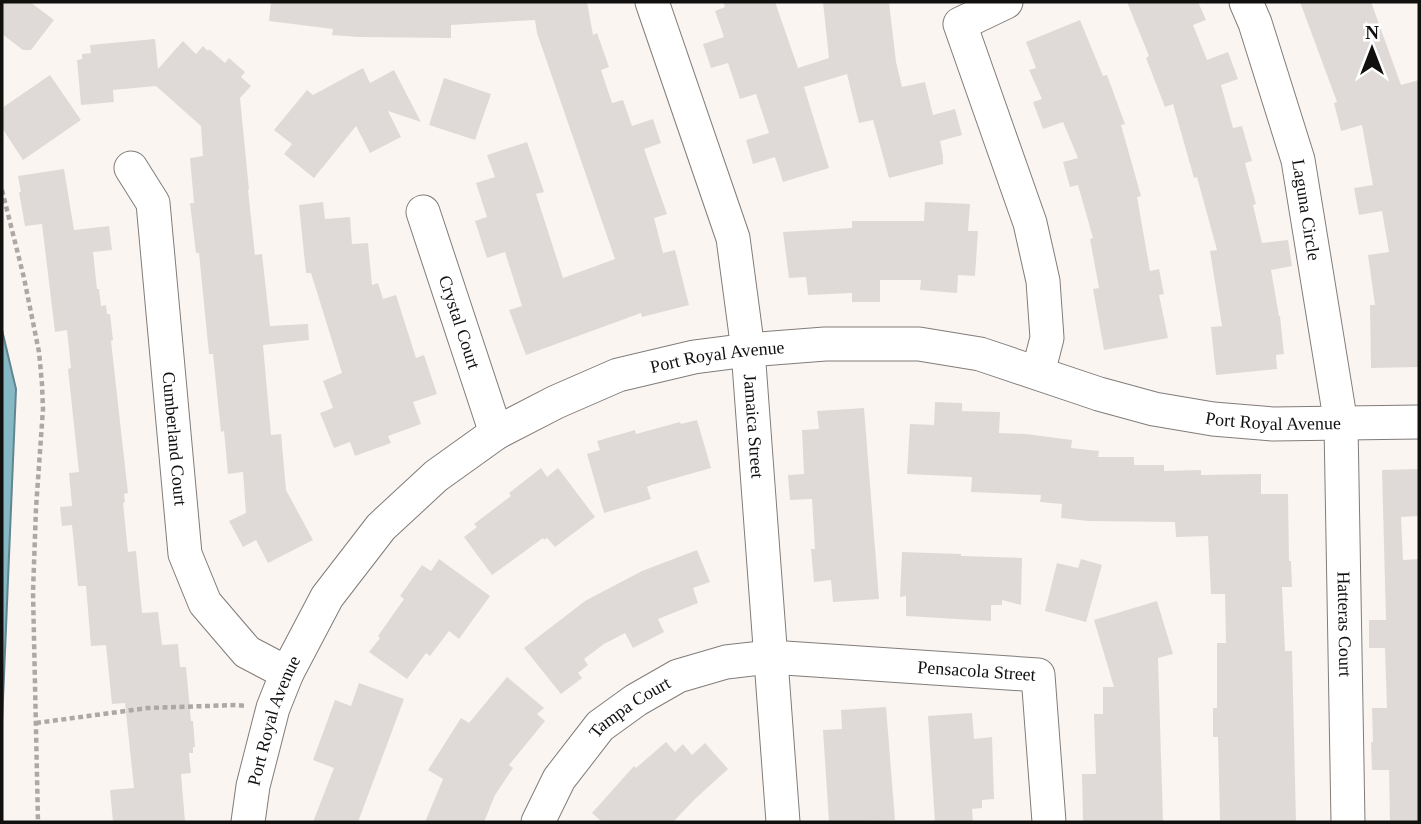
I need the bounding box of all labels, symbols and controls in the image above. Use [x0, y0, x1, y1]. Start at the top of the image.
north arrow [1337, 14, 1407, 84]
text: N [1365, 22, 1379, 43]
street label: Laguna Circle [1288, 158, 1324, 262]
street label: Crystal Court [435, 273, 484, 372]
street label: Port Royal Avenue [648, 337, 785, 377]
street label: Cumberland Court [158, 371, 191, 507]
street label: Jamaica Street [740, 373, 767, 479]
street label: Port Royal Avenue [1204, 408, 1341, 434]
street label: Hatteras Court [1334, 571, 1355, 677]
street label: Port Royal Avenue [244, 652, 304, 788]
street label: Pensacola Street [917, 657, 1036, 685]
street label: Tampa Court [585, 673, 674, 742]

